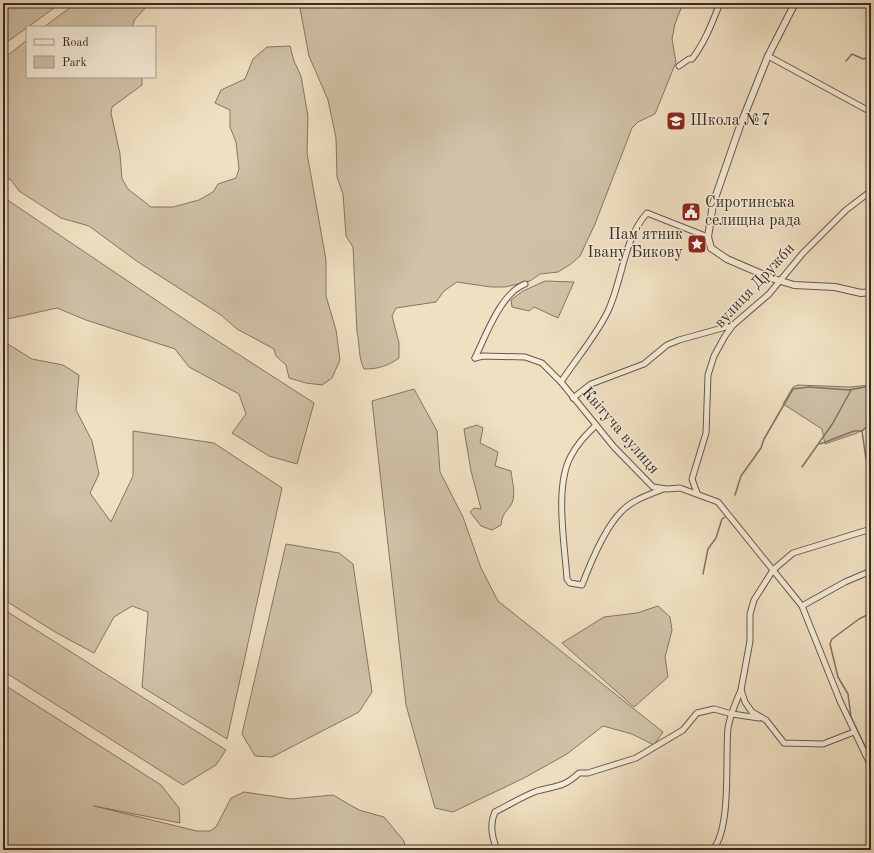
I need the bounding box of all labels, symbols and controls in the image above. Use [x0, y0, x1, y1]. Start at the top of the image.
legend [26, 26, 156, 78]
text: Road [62, 37, 89, 49]
text: Park [62, 57, 87, 69]
school or university icon: Школа №7 [665, 110, 687, 132]
place label: Школа №7 [690, 113, 770, 129]
place label: Сиротинська селищна рада [705, 195, 801, 229]
public building icon: Сиротинська селищна рада [680, 201, 702, 223]
place label: Пам'ятник Івану Бикову [587, 227, 684, 261]
place icon: Пам'ятник Івану Бикову [686, 233, 708, 255]
street label: вулиця Дружби [712, 241, 798, 331]
street label: Квітуча вулиця [578, 385, 662, 477]

